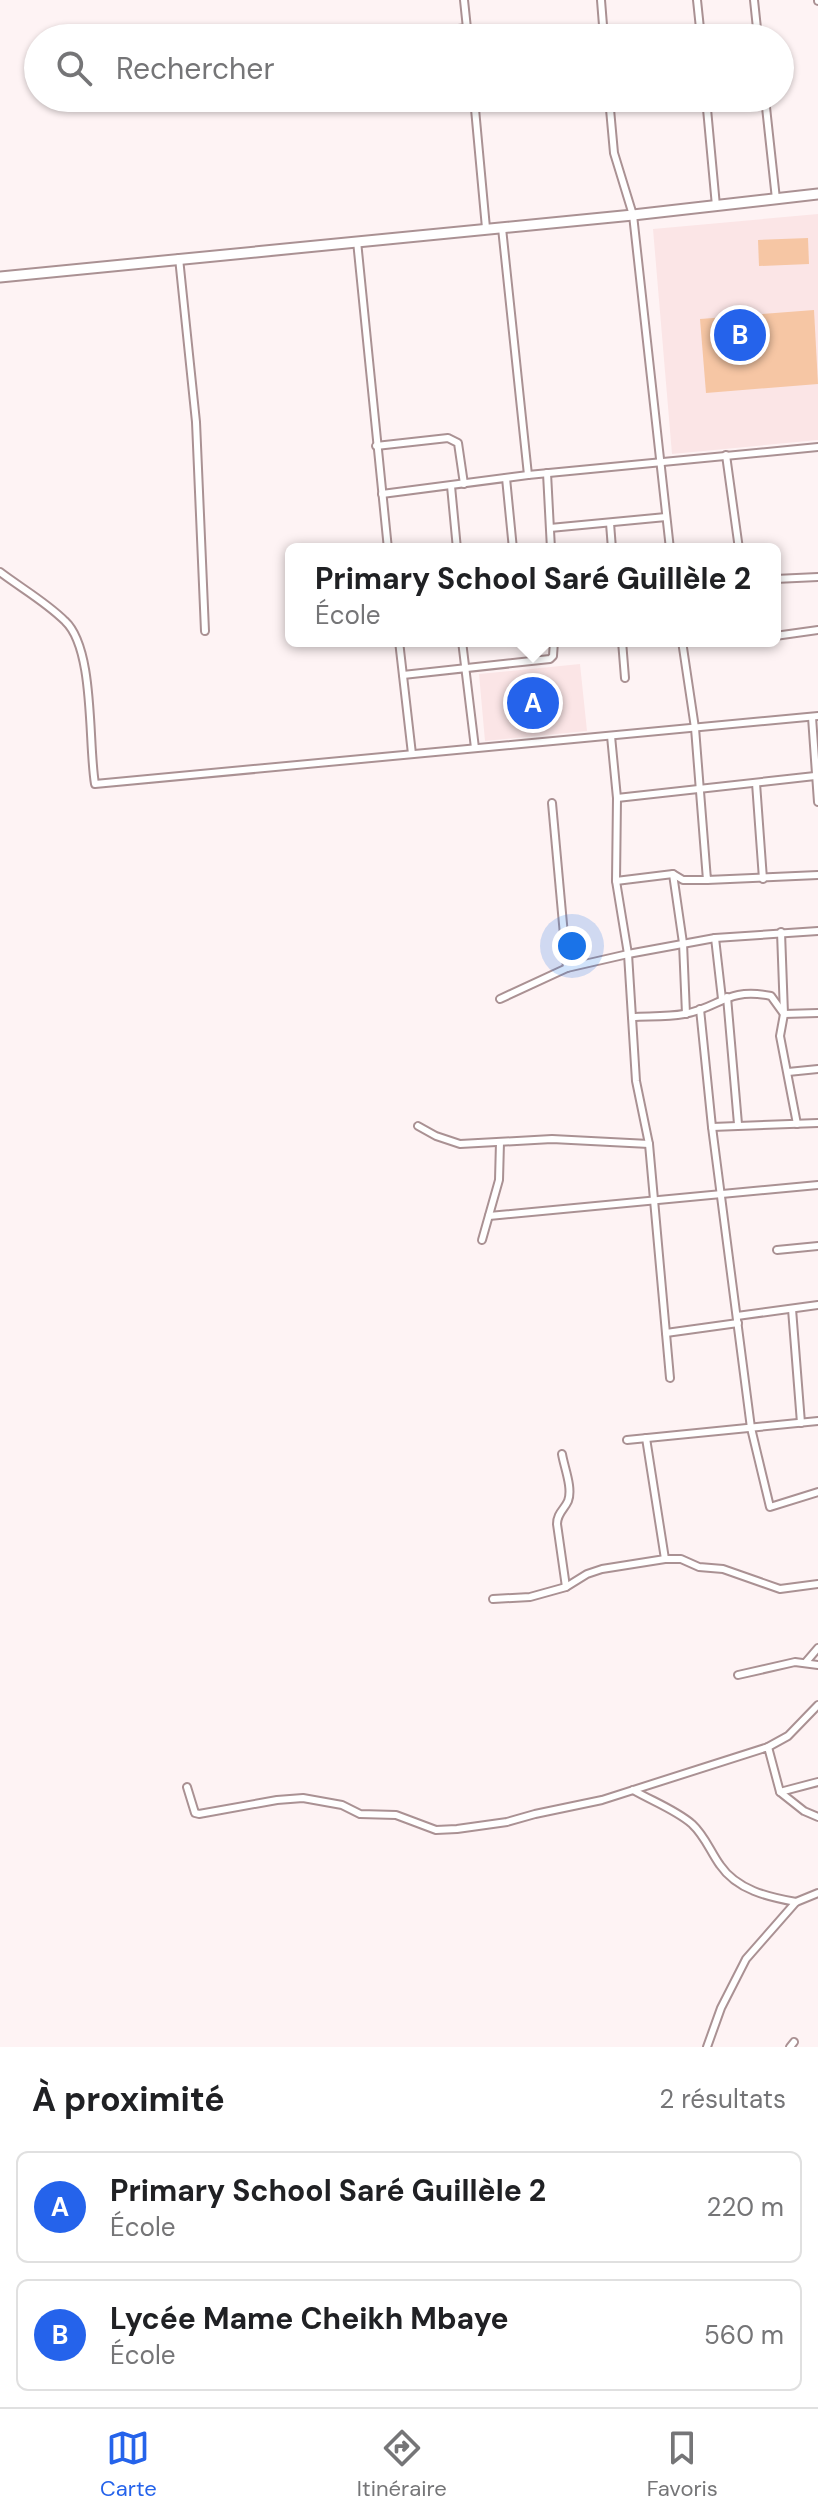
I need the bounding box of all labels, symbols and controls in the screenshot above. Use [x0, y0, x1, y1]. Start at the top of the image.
search box [24, 24, 794, 112]
icon: search [52, 46, 96, 90]
text: Rechercher [116, 49, 275, 88]
pin: B [714, 305, 766, 365]
popup [285, 543, 781, 647]
text: Primary School Saré Guillèle 2 [315, 559, 751, 598]
text: École [315, 598, 381, 632]
pin: A [507, 673, 559, 733]
your location [552, 926, 592, 966]
text: À proximité [32, 2077, 225, 2122]
text: 2 résultats [659, 2082, 786, 2116]
text: Primary School Saré Guillèle 2 [110, 2171, 546, 2210]
text: A [51, 2190, 69, 2224]
text: 220 m [706, 2190, 784, 2224]
text: École [110, 2210, 176, 2244]
text: Lycée Mame Cheikh Mbaye [110, 2299, 509, 2338]
text: B [52, 2318, 68, 2352]
text: 560 m [704, 2318, 784, 2352]
text: École [110, 2338, 176, 2372]
tab: Carte [100, 2426, 157, 2503]
tab: Itinéraire [357, 2426, 447, 2503]
tab: Favoris [647, 2426, 718, 2503]

